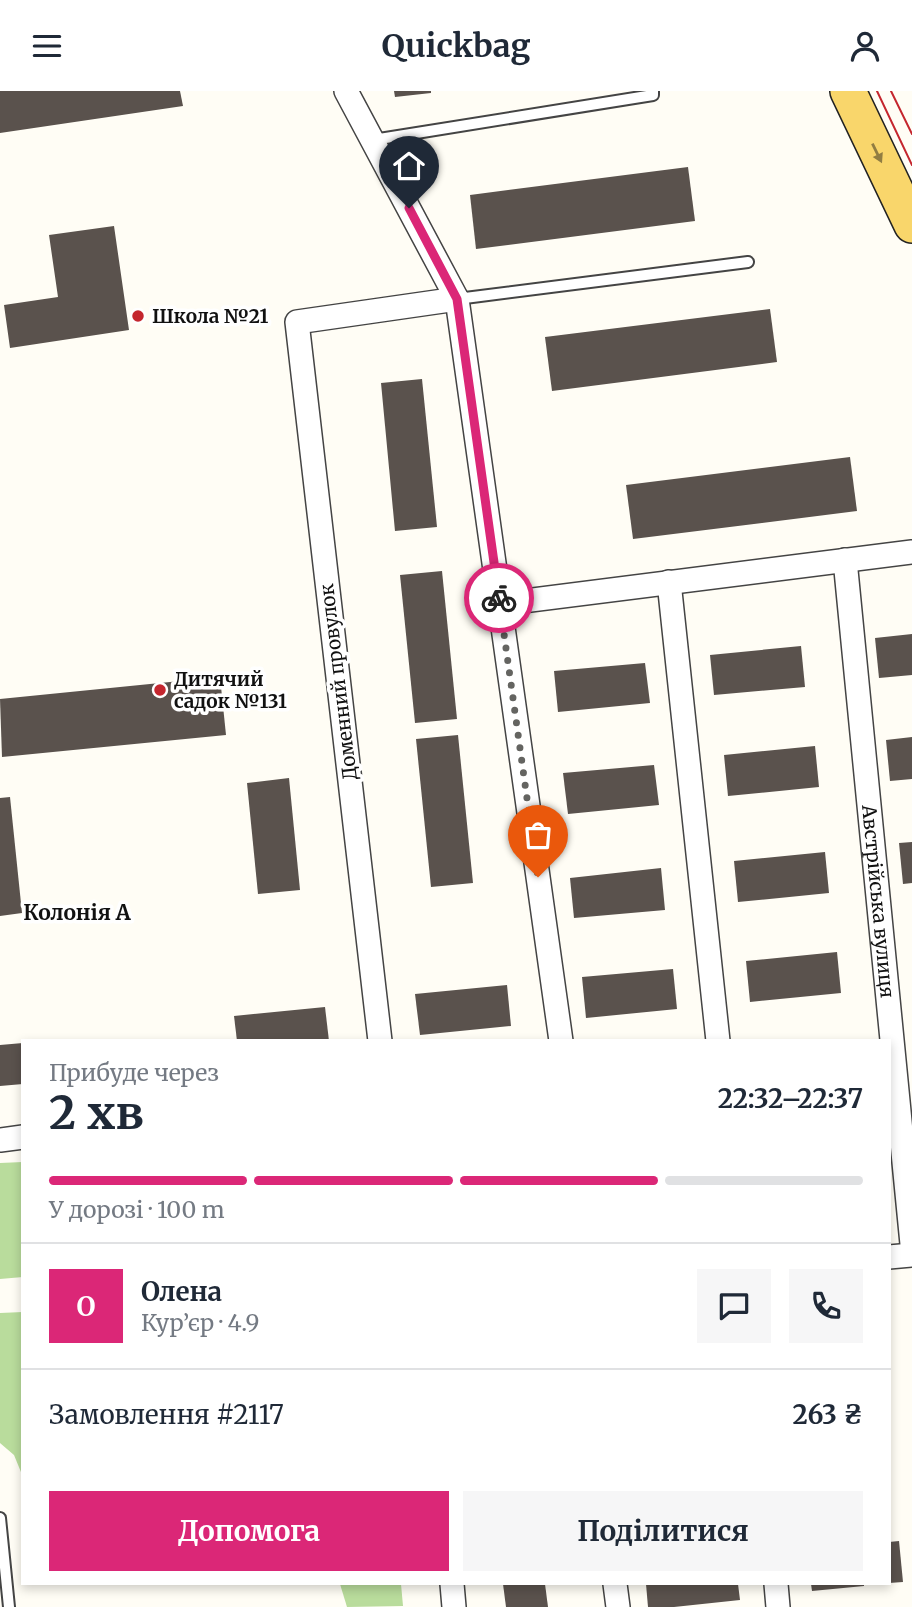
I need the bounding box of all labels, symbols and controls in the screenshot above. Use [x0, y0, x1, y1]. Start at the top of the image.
text: Quickbag [381, 26, 531, 66]
icon: menu [28, 27, 66, 65]
icon: person [846, 27, 884, 65]
pin [379, 136, 439, 208]
one-way arrow [872, 143, 883, 163]
icon: home [390, 147, 428, 185]
place label: Школа №21 [152, 304, 269, 328]
marker: Школа №21 [130, 308, 146, 324]
courier [464, 563, 534, 633]
icon: bike [480, 579, 518, 617]
street label: Доменний провулок [314, 583, 362, 781]
place label: Дитячий садок №131 [174, 667, 287, 713]
marker: Дитячий садок №131 [152, 682, 168, 698]
street label: Австрійська вулиця [857, 803, 900, 999]
pin [508, 805, 568, 877]
icon: bag [519, 816, 557, 854]
district label: Колонія А [23, 899, 132, 926]
text: Прибуде через [49, 1058, 219, 1087]
text: 22:32–22:37 [718, 1082, 863, 1115]
text: 2 хв [49, 1084, 144, 1142]
text: У дорозі · 100 m [49, 1195, 225, 1224]
button: chat [697, 1269, 771, 1343]
button: phone [789, 1269, 863, 1343]
text: Олена [141, 1275, 222, 1308]
text: О [77, 1290, 96, 1323]
text: Кур’єр · 4.9 [141, 1308, 259, 1337]
text: Замовлення #2117 [49, 1398, 284, 1431]
text: 263 ₴ [793, 1398, 863, 1431]
button: Допомога [49, 1491, 449, 1571]
button: Поділитися [463, 1491, 863, 1571]

